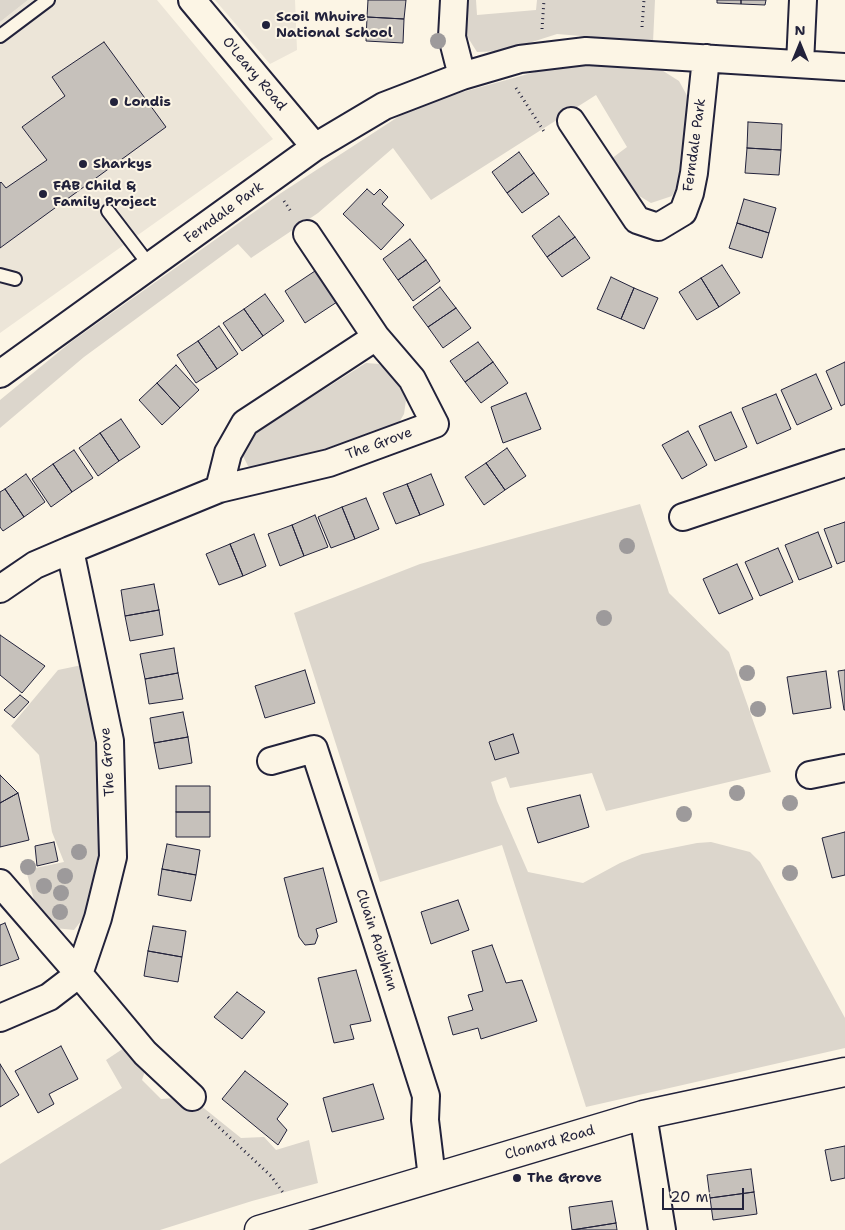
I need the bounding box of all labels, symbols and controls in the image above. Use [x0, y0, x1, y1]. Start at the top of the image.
place label: Scoil Mhuire National School [276, 9, 392, 41]
marker: Scoil Mhuire National School [260, 19, 272, 31]
north arrow [775, 20, 825, 70]
text: N [794, 21, 806, 39]
street label: O'Leary Road [218, 34, 290, 114]
place label: Londis [124, 94, 171, 110]
marker: Londis [108, 96, 120, 108]
street label: Ferndale Park [680, 97, 710, 193]
place label: Sharkys [93, 156, 152, 172]
marker: Sharkys [77, 158, 89, 170]
place label: FAB Child & Family Project [53, 178, 157, 210]
street label: Ferndale Park [181, 179, 267, 247]
marker: FAB Child & Family Project [37, 188, 49, 200]
street label: The Grove [344, 424, 414, 464]
street label: The Grove [97, 727, 119, 797]
street label: Cluain Aoibhinn [352, 887, 400, 993]
street label: Clonard Road [503, 1122, 597, 1164]
place label: The Grove [527, 1170, 602, 1186]
marker: The Grove [511, 1172, 523, 1184]
scale bar [665, 1178, 748, 1210]
text: 20 m [670, 1187, 709, 1207]

